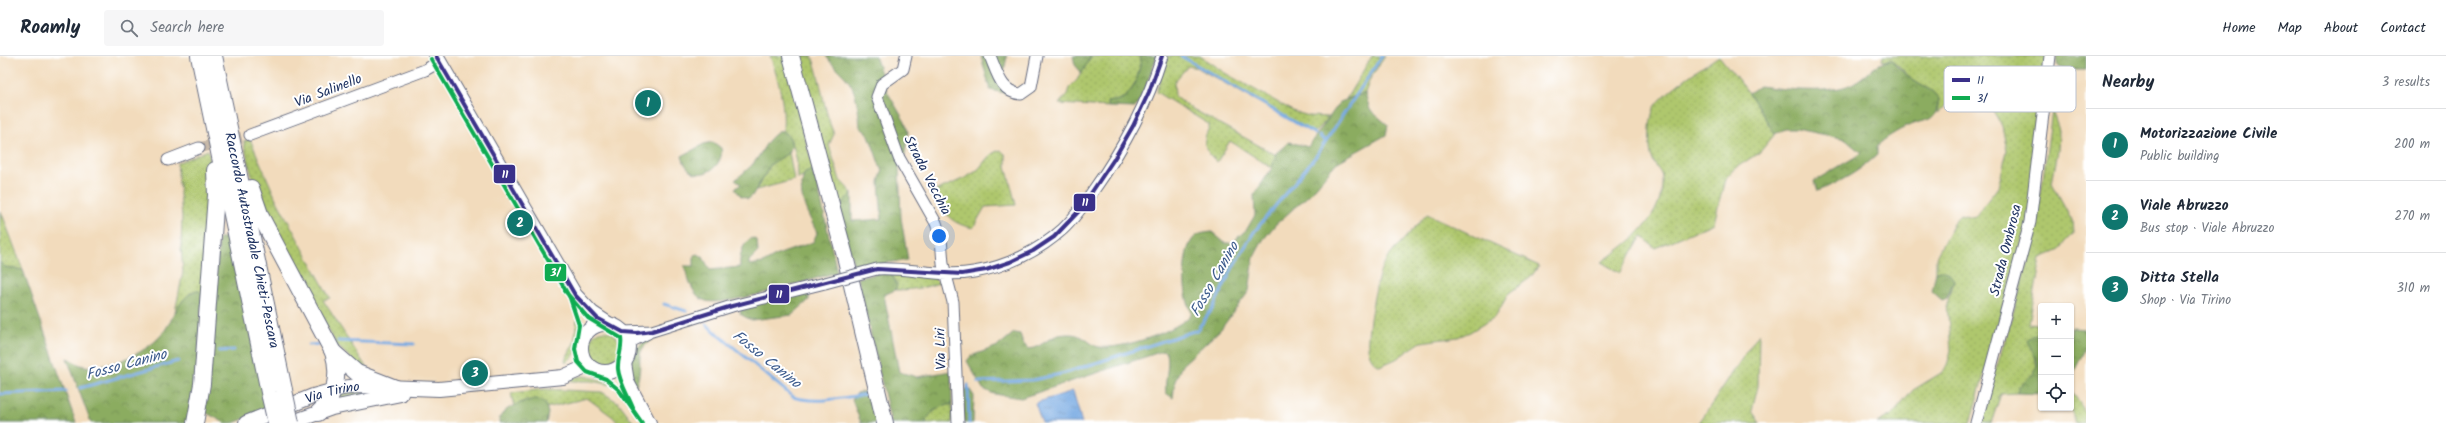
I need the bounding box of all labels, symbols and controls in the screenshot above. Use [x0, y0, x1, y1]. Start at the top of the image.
search box [104, 10, 384, 46]
text: Roamly [20, 13, 80, 43]
text: Search here [150, 16, 224, 40]
icon: search [118, 17, 140, 39]
text: Home [2222, 17, 2256, 39]
text: Map [2278, 17, 2302, 39]
text: About [2324, 17, 2358, 39]
text: Contact [2380, 17, 2426, 39]
legend [1944, 66, 2076, 112]
street label: Via Salinello [291, 68, 365, 114]
text: Nearby [2102, 69, 2154, 96]
text: 11 [1977, 72, 1984, 90]
text: 3 results [2382, 72, 2430, 93]
pin: 1 [635, 88, 661, 118]
text: 3/ [1977, 90, 1988, 108]
text: Motorizzazione Civile [2140, 122, 2277, 146]
street label: Raccordo Autostradale Chieti-Pescara [218, 130, 285, 350]
street label: Strada Vecchia [898, 132, 957, 219]
text: 1 [2113, 134, 2117, 155]
text: 200 m [2394, 134, 2430, 155]
text: Public building [2140, 146, 2219, 167]
line badge: 11 [493, 164, 516, 184]
text: 11 [502, 166, 509, 184]
line badge: 11 [1073, 193, 1096, 212]
text: 11 [1082, 194, 1089, 212]
text: Viale Abruzzo [2140, 194, 2229, 218]
street label: Strada Ombrosa [1984, 202, 2028, 298]
text: 2 [2111, 206, 2119, 227]
text: 270 m [2394, 206, 2430, 227]
pin: 2 [507, 208, 533, 238]
text: Bus stop · Viale Abruzzo [2140, 218, 2274, 239]
your location [929, 226, 949, 246]
water label: Fosso Canino [1184, 237, 1247, 321]
line badge: 3/ [544, 263, 567, 282]
text: 3/ [549, 264, 561, 282]
text: Ditta Stella [2140, 266, 2219, 290]
text: 3 [2111, 278, 2119, 299]
text: 310 m [2396, 278, 2430, 299]
line badge: 11 [768, 284, 790, 304]
text: 11 [776, 286, 783, 304]
text: Shop · Via Tirino [2140, 290, 2231, 311]
map controls [2038, 303, 2074, 411]
button: + [2038, 303, 2074, 339]
water label: Fosso Canino [727, 324, 807, 396]
street label: Via Liri [929, 327, 953, 370]
button: − [2038, 339, 2074, 375]
water label: Fosso Canino [83, 342, 170, 387]
pin: 3 [462, 358, 488, 388]
button: locate [2038, 375, 2074, 411]
street label: Via Tirino [302, 376, 361, 410]

